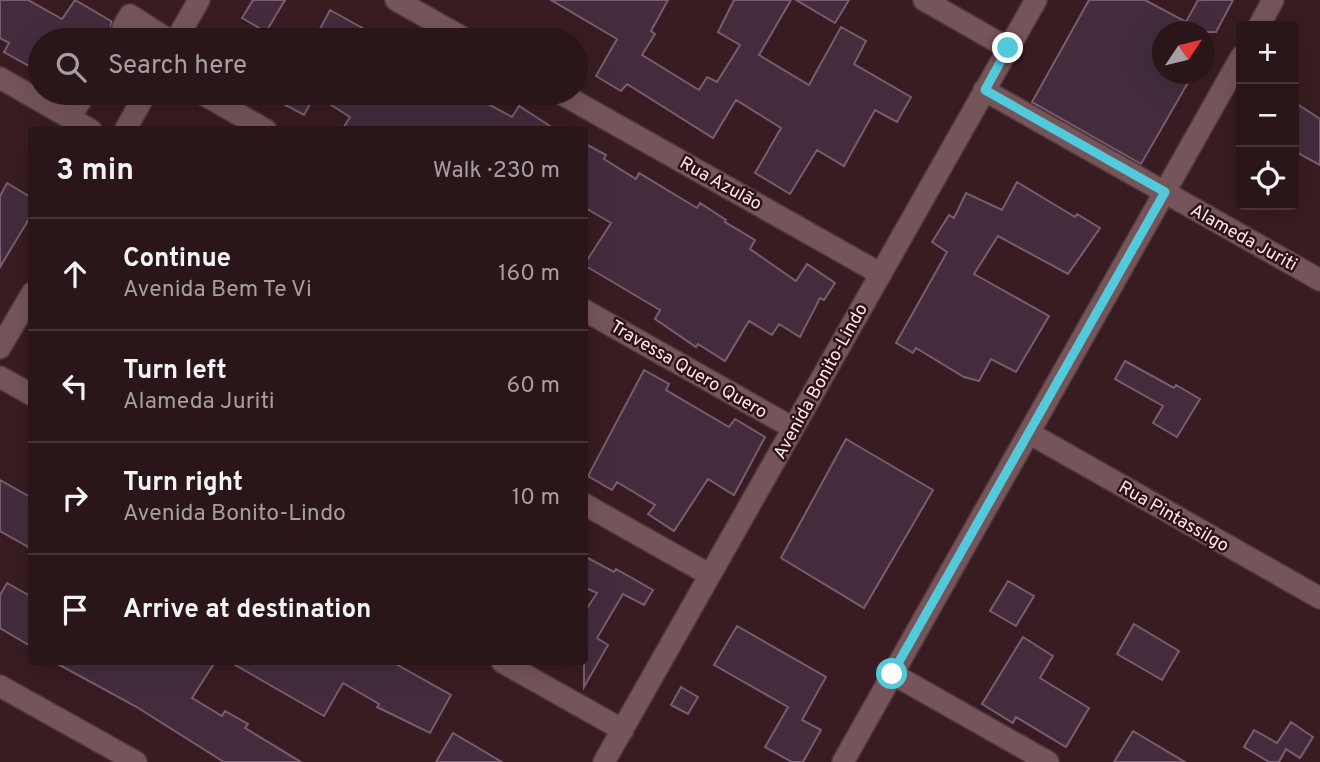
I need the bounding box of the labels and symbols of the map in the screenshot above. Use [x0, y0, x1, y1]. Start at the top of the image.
north arrow [1152, 21, 1215, 84]
route end [992, 32, 1023, 63]
street label: Rua Azulão [675, 152, 765, 216]
street label: Alameda Juriti [1186, 200, 1301, 277]
street label: Avenida Bonito-Lindo [769, 300, 874, 464]
street label: Travessa Quero Quero [606, 316, 771, 425]
street label: Rua Pintassilgo [1114, 476, 1233, 558]
route start [876, 658, 907, 689]

